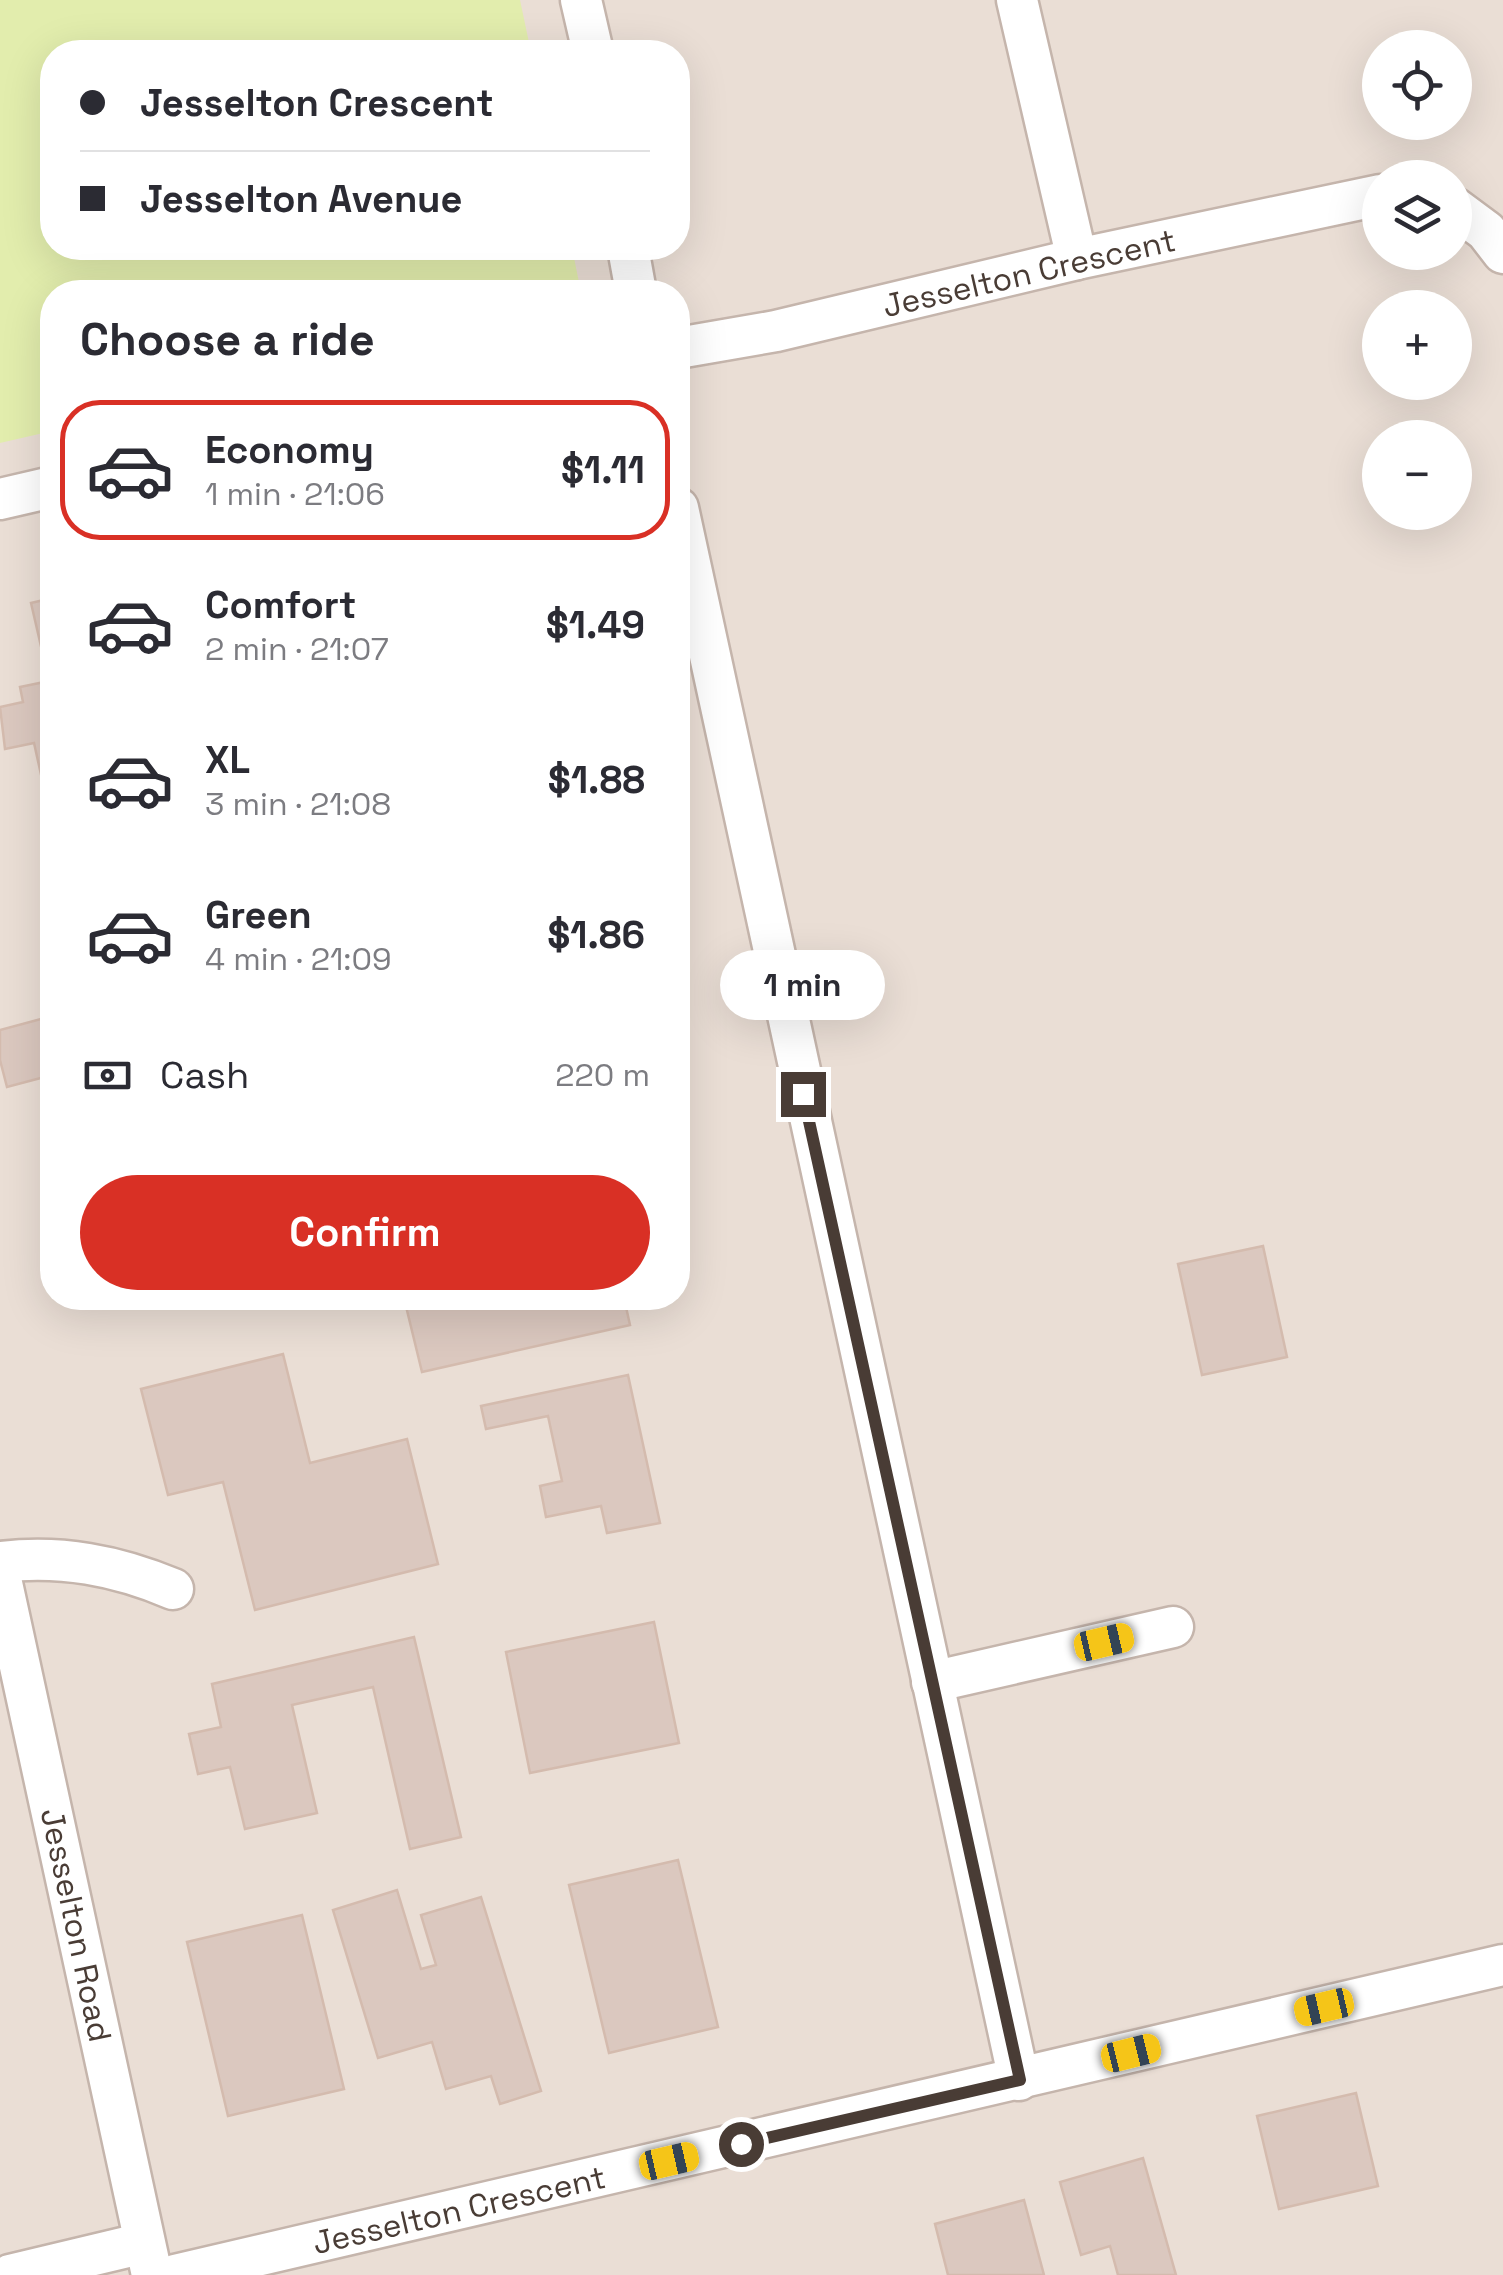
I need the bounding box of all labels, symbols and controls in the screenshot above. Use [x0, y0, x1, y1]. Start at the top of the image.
map controls [1362, 30, 1472, 530]
button: locate [1362, 30, 1472, 140]
text: Jesselton Crescent [140, 79, 494, 127]
button: layers [1362, 160, 1472, 270]
text: Jesselton Avenue [140, 175, 462, 223]
street label: Jesselton Crescent [879, 220, 1179, 326]
button: + [1362, 290, 1472, 400]
text: Choose a ride [80, 311, 375, 368]
button: − [1362, 420, 1472, 530]
icon: car [85, 425, 175, 515]
text: Economy [205, 426, 374, 474]
text: $1.11 [561, 446, 645, 494]
text: 1 min · 21:06 [205, 474, 385, 514]
icon: car [85, 580, 175, 670]
text: Comfort [205, 581, 356, 629]
text: $1.49 [546, 601, 645, 649]
text: 2 min · 21:07 [205, 629, 389, 669]
icon: car [85, 735, 175, 825]
text: XL [205, 736, 250, 784]
text: $1.88 [548, 756, 645, 804]
text: 3 min · 21:08 [205, 784, 391, 824]
icon: car [85, 890, 175, 980]
text: Green [205, 891, 312, 939]
text: $1.86 [547, 911, 645, 959]
text: 4 min · 21:09 [205, 939, 392, 979]
callout: 1 min [720, 949, 886, 1019]
text: 1 min [763, 965, 842, 1005]
icon: cash [80, 1048, 135, 1103]
text: Cash [160, 1051, 249, 1099]
text: 220 m [555, 1055, 650, 1095]
route end [781, 1072, 826, 1117]
button: Confirm [80, 1175, 650, 1290]
car [1071, 1621, 1137, 1663]
street label: Jesselton Road [32, 1804, 120, 2046]
car [1291, 1986, 1357, 2028]
car [1098, 2031, 1164, 2075]
route start [719, 2122, 764, 2167]
car [636, 2140, 702, 2182]
street label: Jesselton Crescent [309, 2157, 609, 2263]

